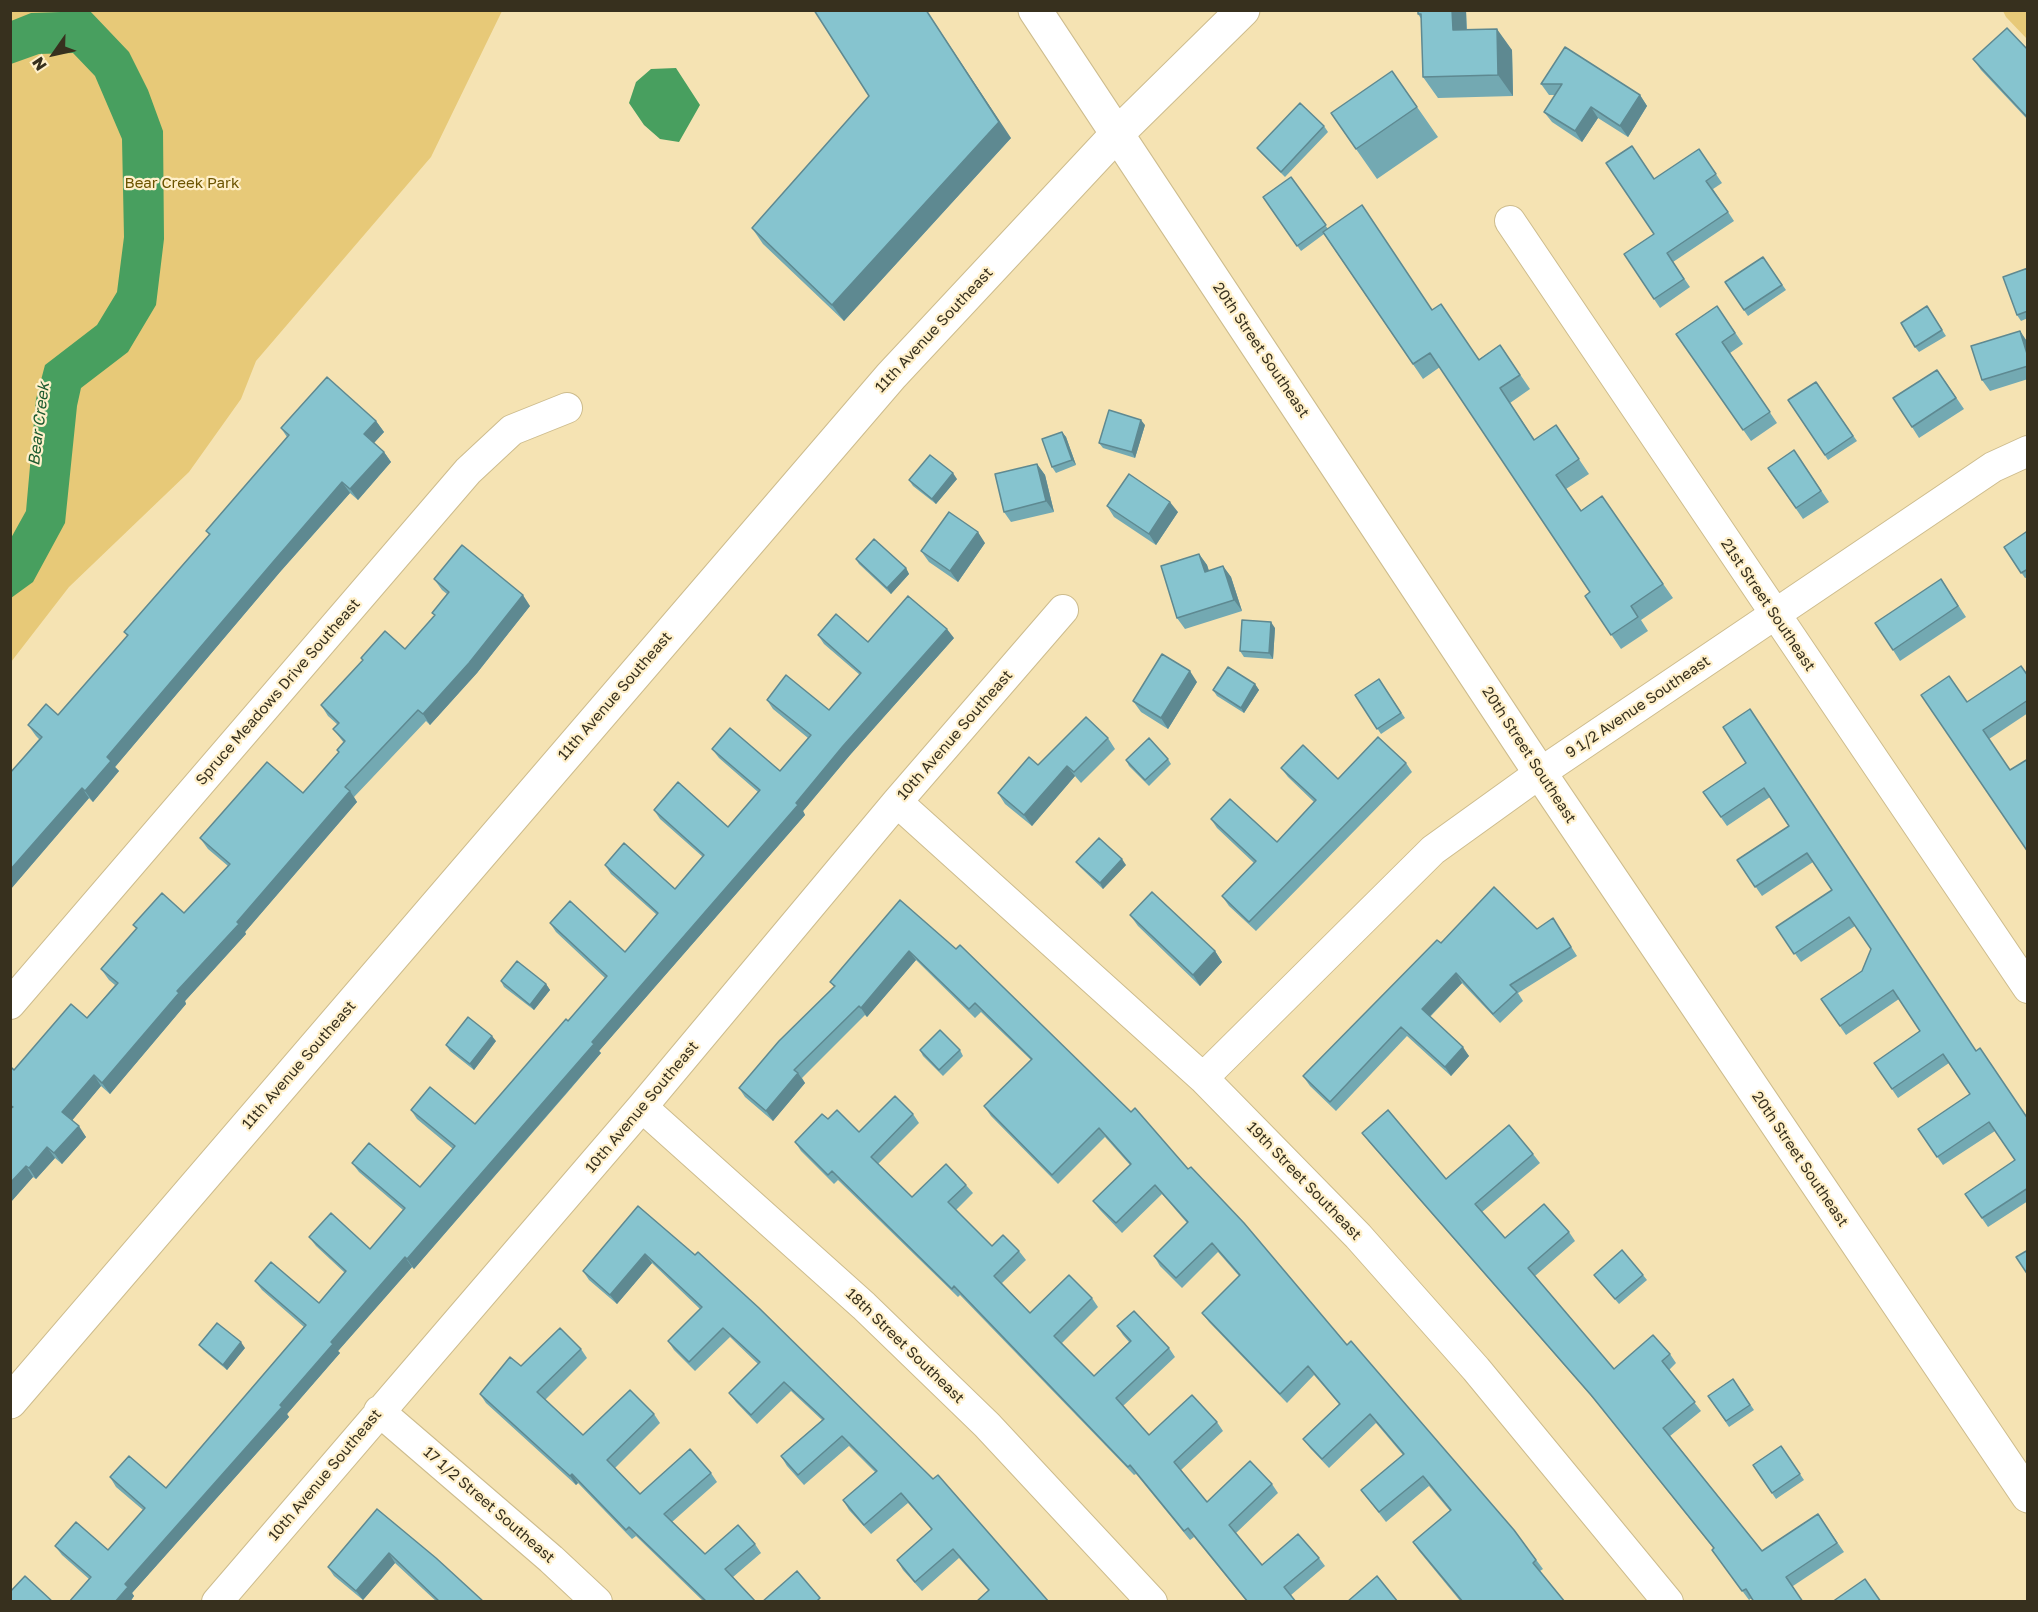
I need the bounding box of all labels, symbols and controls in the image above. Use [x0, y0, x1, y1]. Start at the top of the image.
north arrow [24, 24, 84, 84]
text: N [27, 53, 51, 75]
park label: Bear Creek Park [125, 174, 239, 192]
street label: 11th Avenue Southeast [871, 264, 997, 396]
street label: 20th Street Southeast [1209, 279, 1313, 421]
water label: Bear Creek [24, 381, 54, 467]
street label: 21st Street Southeast [1717, 535, 1819, 675]
street label: Spruce Meadows Drive Southeast [192, 595, 364, 789]
street label: 11th Avenue Southeast [554, 628, 676, 764]
street label: 9 1/2 Avenue Southeast [1562, 652, 1714, 762]
street label: 10th Avenue Southeast [894, 666, 1016, 804]
street label: 20th Street Southeast [1478, 683, 1580, 827]
street label: 11th Avenue Southeast [238, 997, 360, 1133]
street label: 10th Avenue Southeast [582, 1038, 702, 1176]
street label: 20th Street Southeast [1748, 1088, 1852, 1230]
street label: 19th Street Southeast [1243, 1118, 1365, 1244]
street label: 18th Street Southeast [842, 1285, 968, 1407]
street label: 10th Avenue Southeast [265, 1406, 385, 1544]
street label: 17 1/2 Street Southeast [420, 1443, 558, 1567]

